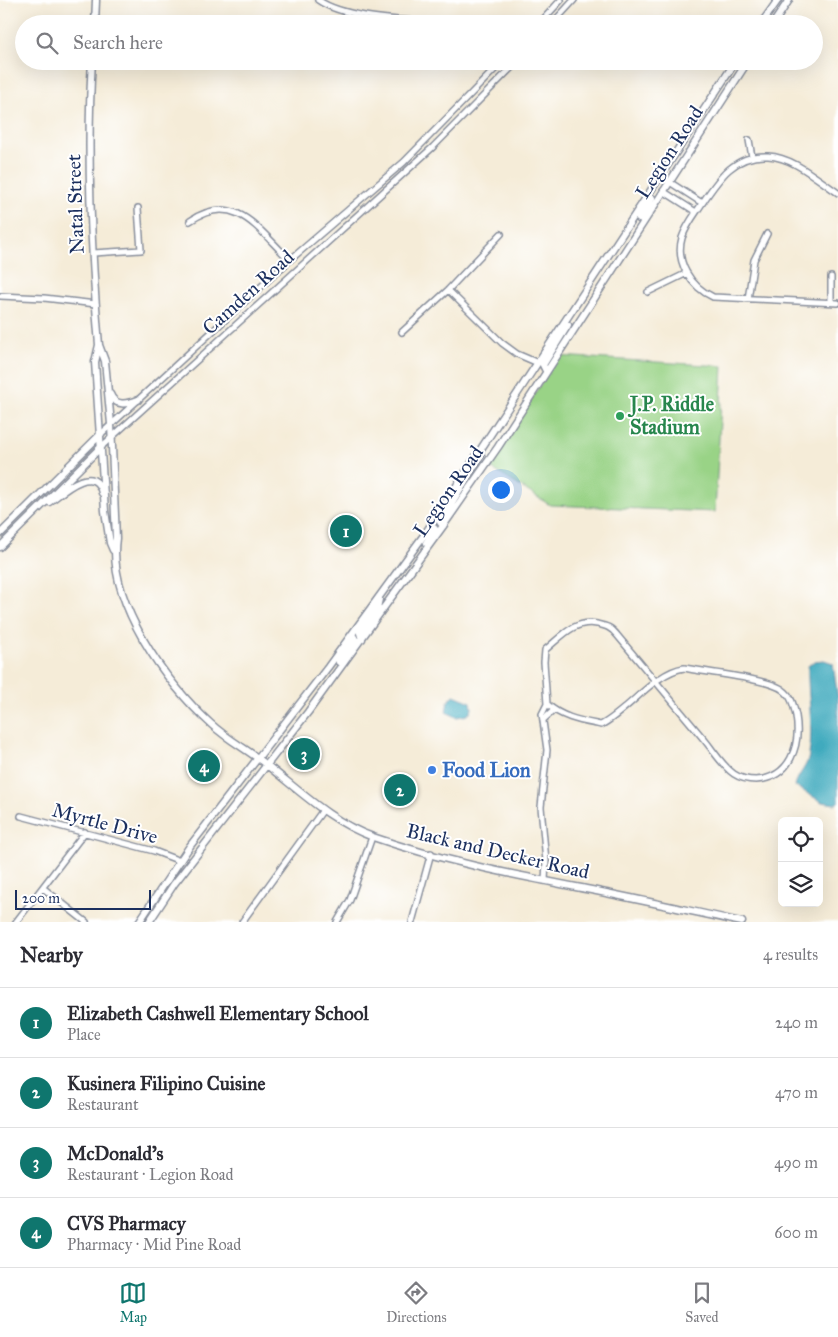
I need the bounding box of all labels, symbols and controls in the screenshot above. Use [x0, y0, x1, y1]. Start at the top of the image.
search box [15, 15, 823, 70]
icon: search [33, 29, 61, 57]
text: Search here [73, 31, 163, 54]
street label: Legion Road [630, 101, 709, 203]
street label: Natal Street [61, 154, 89, 254]
street label: Camden Road [197, 245, 299, 339]
place label: J.P. Riddle Stadium [627, 392, 715, 439]
marker: J.P. Riddle Stadium [614, 410, 626, 422]
street label: Legion Road [408, 441, 489, 542]
your location [488, 477, 514, 503]
pin: 1 [330, 512, 362, 550]
pin: 3 [288, 735, 320, 773]
pin: 4 [188, 747, 220, 785]
place label: Food Lion [442, 758, 531, 782]
marker: Food Lion [426, 764, 438, 776]
pin: 2 [384, 771, 416, 809]
street label: Myrtle Drive [50, 797, 160, 849]
map controls [778, 817, 823, 907]
button: locate [778, 817, 823, 862]
street label: Black and Decker Road [404, 818, 592, 884]
button: layers [778, 862, 823, 907]
scale bar [15, 887, 151, 910]
text: 200 m [22, 890, 60, 907]
text: Nearby [20, 942, 83, 968]
text: 4 results [763, 945, 818, 964]
text: Elizabeth Cashwell Elementary School [67, 1002, 369, 1025]
text: 1 [33, 1013, 39, 1032]
text: 240 m [775, 1013, 818, 1032]
text: Place [67, 1025, 101, 1044]
text: Kusinera Filipino Cuisine [67, 1072, 265, 1095]
text: 2 [32, 1083, 40, 1102]
text: 470 m [775, 1083, 818, 1102]
text: Restaurant [67, 1095, 139, 1114]
text: McDonald's [67, 1142, 163, 1165]
text: 3 [33, 1153, 39, 1172]
text: 490 m [774, 1153, 818, 1172]
text: Restaurant · Legion Road [67, 1165, 234, 1184]
text: CVS Pharmacy [67, 1212, 186, 1235]
text: 4 [32, 1223, 40, 1242]
text: 600 m [774, 1223, 818, 1242]
text: Pharmacy · Mid Pine Road [67, 1235, 241, 1254]
tab: Map [119, 1279, 147, 1326]
tab: Directions [386, 1279, 447, 1326]
tab: Saved [685, 1279, 719, 1326]

